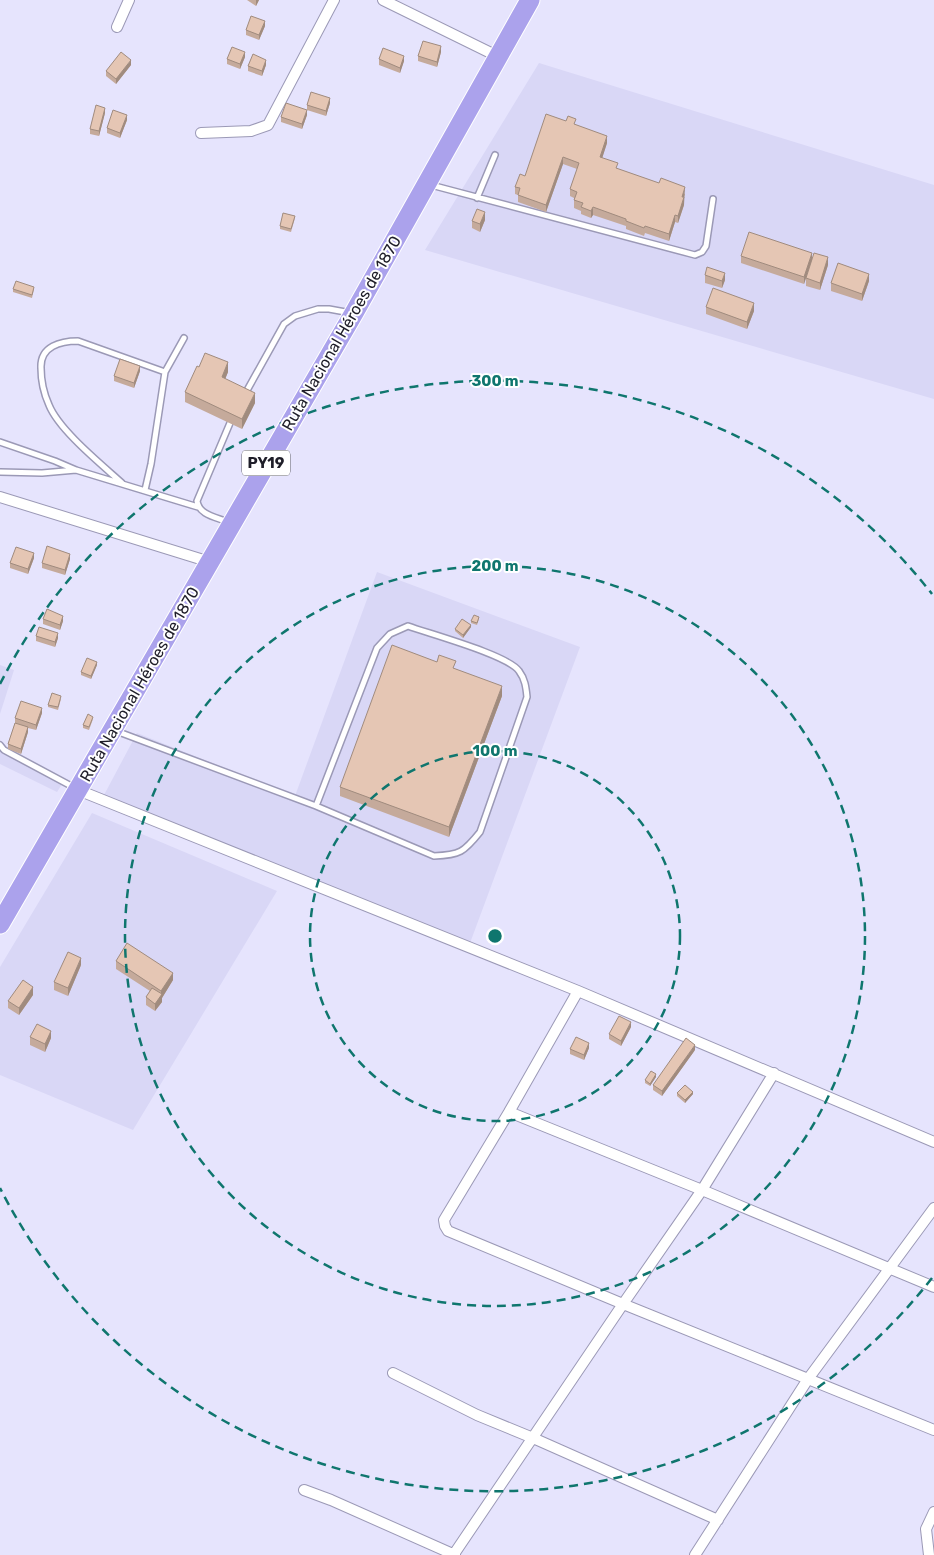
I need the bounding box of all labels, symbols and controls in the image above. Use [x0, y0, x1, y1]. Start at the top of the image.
street label: Ruta Nacional Héroes de 1870 [278, 233, 405, 434]
text: 300 m [471, 372, 519, 390]
road number: PY19 [242, 450, 290, 476]
text: 200 m [471, 557, 519, 575]
street label: Ruta Nacional Héroes de 1870 [76, 584, 203, 785]
text: 100 m [473, 742, 517, 760]
centre of rings [486, 927, 504, 945]

